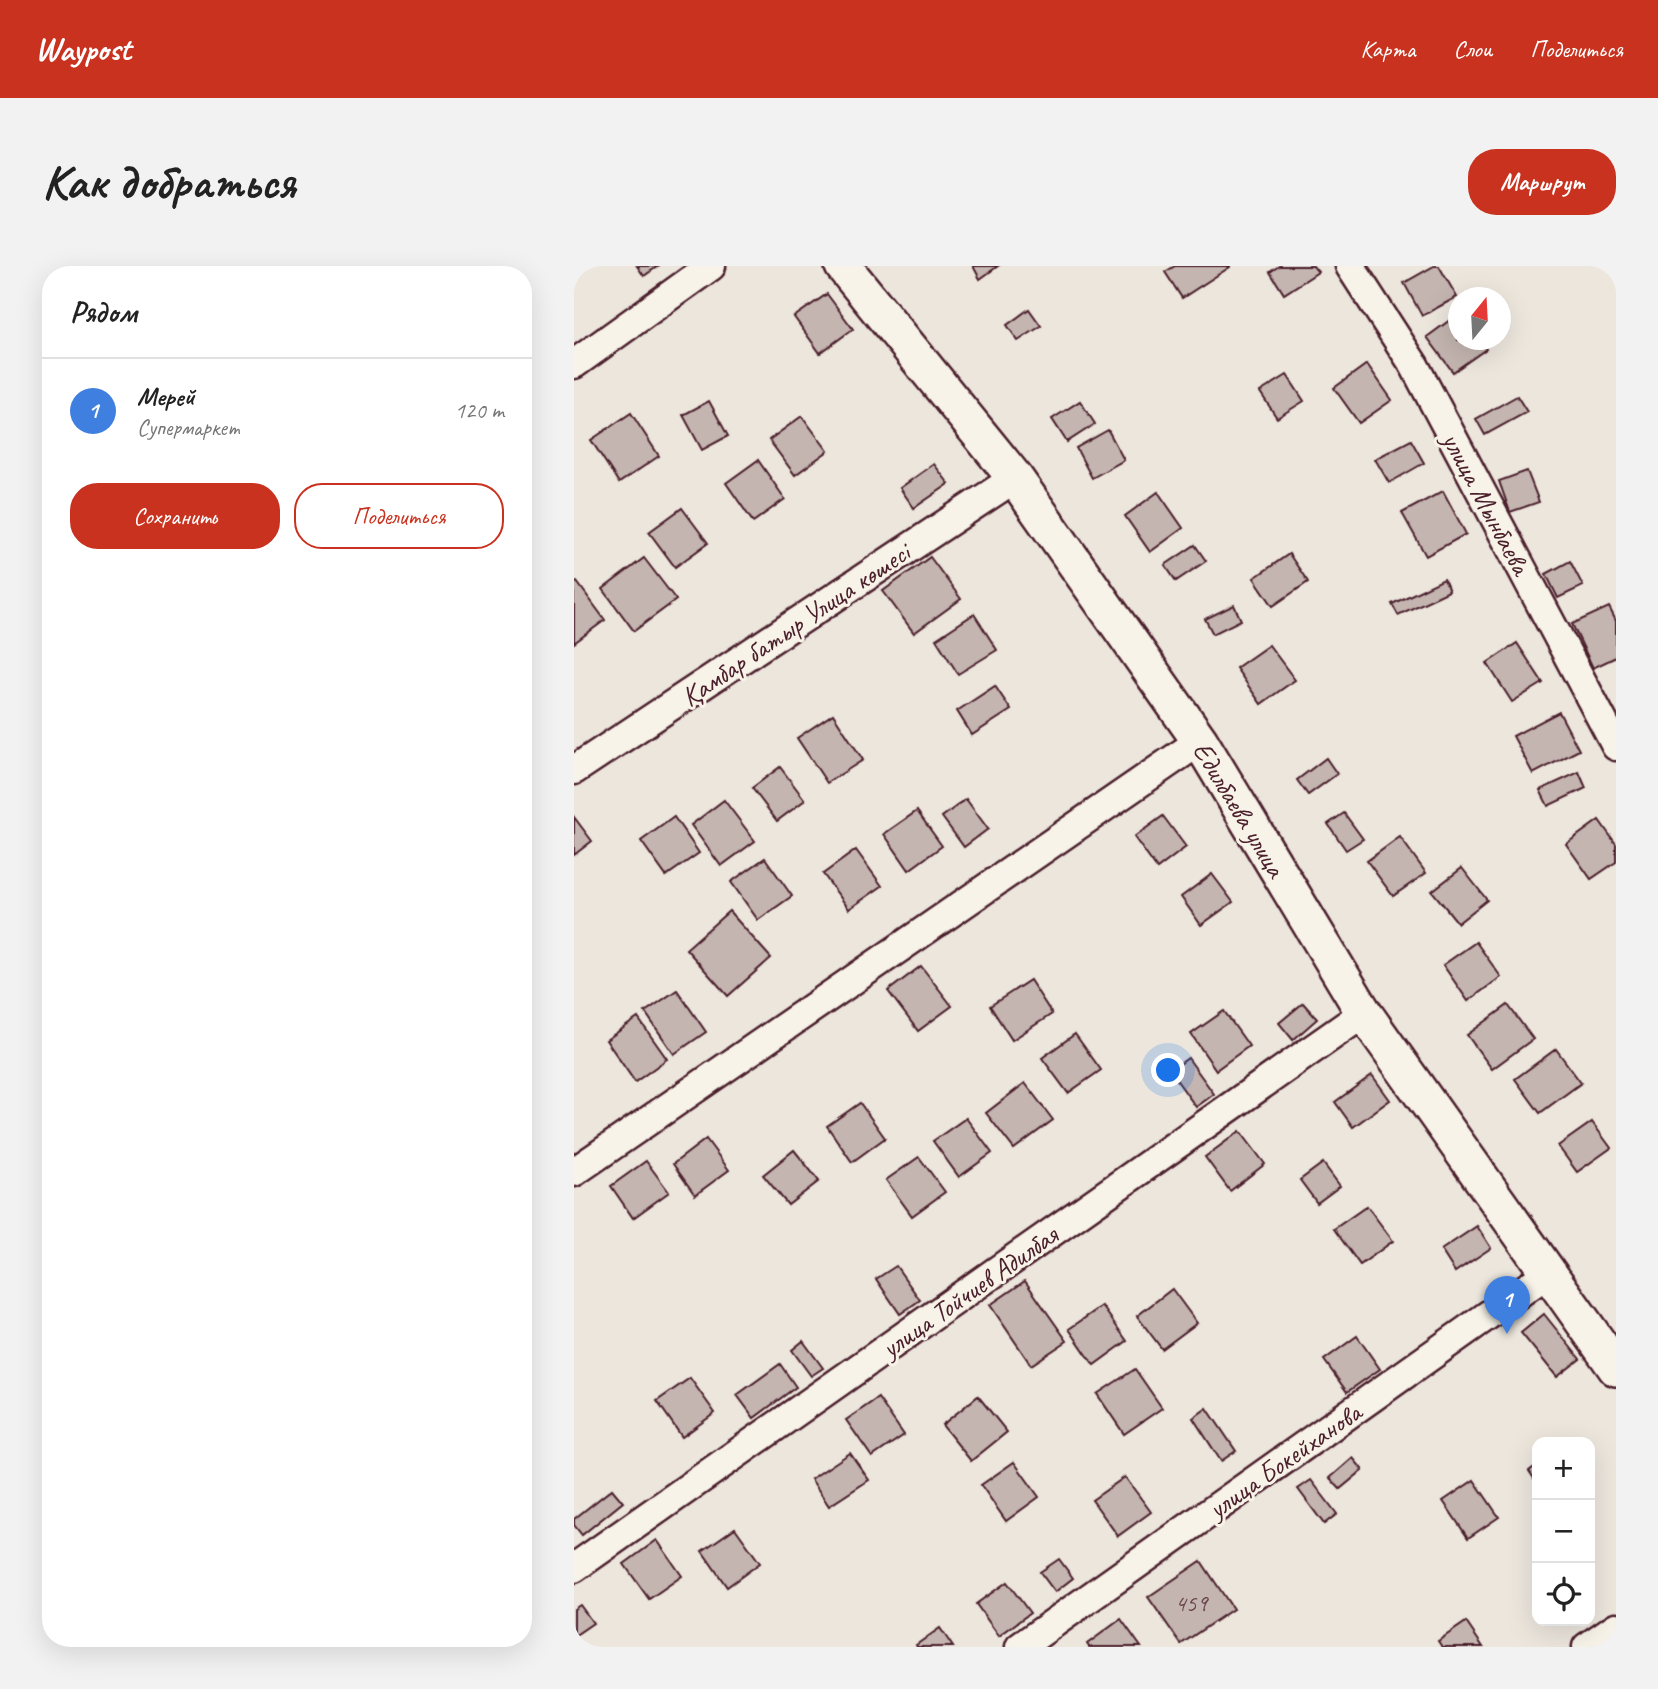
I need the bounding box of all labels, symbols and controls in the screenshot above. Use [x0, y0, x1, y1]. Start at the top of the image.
text: Waypost [35, 28, 131, 70]
text: Карта [1361, 34, 1415, 64]
text: Слои [1453, 34, 1492, 64]
text: Поделиться [1530, 34, 1623, 64]
button: Маршрут [1468, 149, 1616, 215]
text: Как добраться [42, 151, 295, 213]
north arrow [1448, 287, 1511, 350]
text: Рядом [70, 293, 137, 331]
text: Мерей [137, 380, 195, 413]
text: 1 [88, 396, 98, 425]
text: 120 m [455, 396, 504, 425]
text: Супермаркет [137, 413, 240, 442]
street label: улица Мынбаева [1434, 424, 1540, 583]
button: Сохранить [70, 483, 280, 549]
button: Поделиться [294, 483, 504, 549]
street label: Қамбар батыр Улица көшесі [674, 533, 920, 714]
street label: Едилбаева улица [1185, 735, 1295, 885]
your location [1151, 1053, 1185, 1087]
street label: улица Тойчиев Адилбая [873, 1216, 1066, 1366]
pin: 1 [1484, 1276, 1530, 1334]
street label: улица Бокейханова [1199, 1393, 1370, 1527]
map controls [1532, 1437, 1595, 1626]
button: + [1532, 1437, 1595, 1500]
button: − [1532, 1500, 1595, 1563]
button: locate [1532, 1563, 1595, 1626]
house number: 459 [1175, 1588, 1209, 1618]

